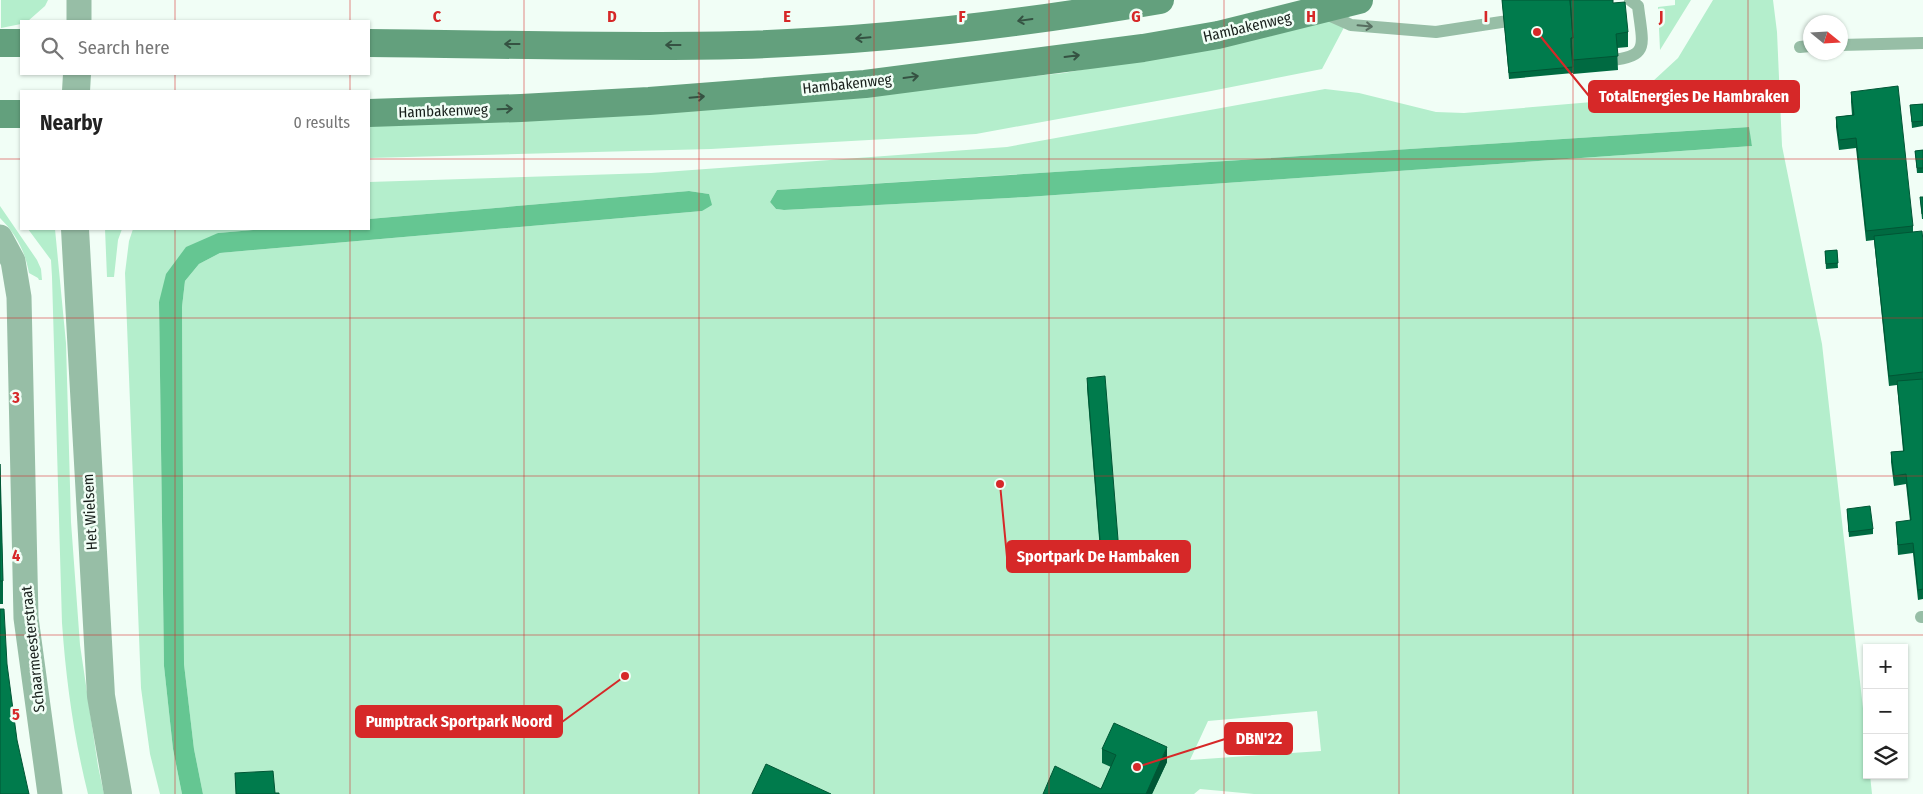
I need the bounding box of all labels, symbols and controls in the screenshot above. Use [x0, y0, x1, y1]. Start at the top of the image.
text: C [433, 7, 442, 26]
text: D [607, 7, 617, 26]
text: E [783, 7, 791, 26]
text: F [958, 7, 966, 26]
text: G [1131, 7, 1141, 26]
text: H [1306, 7, 1316, 26]
text: I [1484, 7, 1488, 26]
text: J [1658, 7, 1663, 26]
street label: Hambakenweg [1201, 8, 1293, 46]
one-way arrow [1017, 15, 1033, 25]
north arrow [1803, 15, 1848, 60]
search box [20, 20, 370, 75]
one-way arrow [1357, 21, 1373, 30]
one-way arrow [856, 33, 872, 42]
icon: search [38, 34, 66, 62]
text: Search here [78, 36, 170, 59]
one-way arrow [505, 39, 521, 49]
one-way arrow [666, 40, 682, 50]
one-way arrow [1064, 51, 1080, 61]
street label: Hambakenweg [801, 70, 893, 98]
one-way arrow [903, 72, 919, 82]
callout: TotalEnergies De Hambraken [1589, 81, 1799, 112]
text: TotalEnergies De Hambraken [1599, 87, 1789, 106]
one-way arrow [689, 92, 705, 102]
street label: Hambakenweg [398, 100, 488, 122]
one-way arrow [497, 104, 513, 113]
text: Nearby [40, 110, 102, 136]
text: 0 results [293, 113, 350, 132]
text: 3 [11, 388, 20, 407]
street label: Het Wielsem [79, 473, 101, 551]
callout: Sportpark De Hambaken [1007, 541, 1190, 572]
text: 4 [12, 546, 20, 565]
text: Sportpark De Hambaken [1017, 547, 1179, 566]
street label: Schaarmeesterstraat [17, 585, 49, 713]
map controls [1863, 644, 1908, 779]
button: + [1863, 644, 1908, 689]
button: − [1863, 689, 1908, 734]
text: 5 [12, 705, 20, 724]
callout: Pumptrack Sportpark Noord [356, 706, 562, 737]
text: Pumptrack Sportpark Noord [366, 712, 552, 731]
callout: DBN'22 [1225, 723, 1292, 754]
text: DBN'22 [1236, 729, 1283, 748]
button: layers [1863, 734, 1908, 779]

